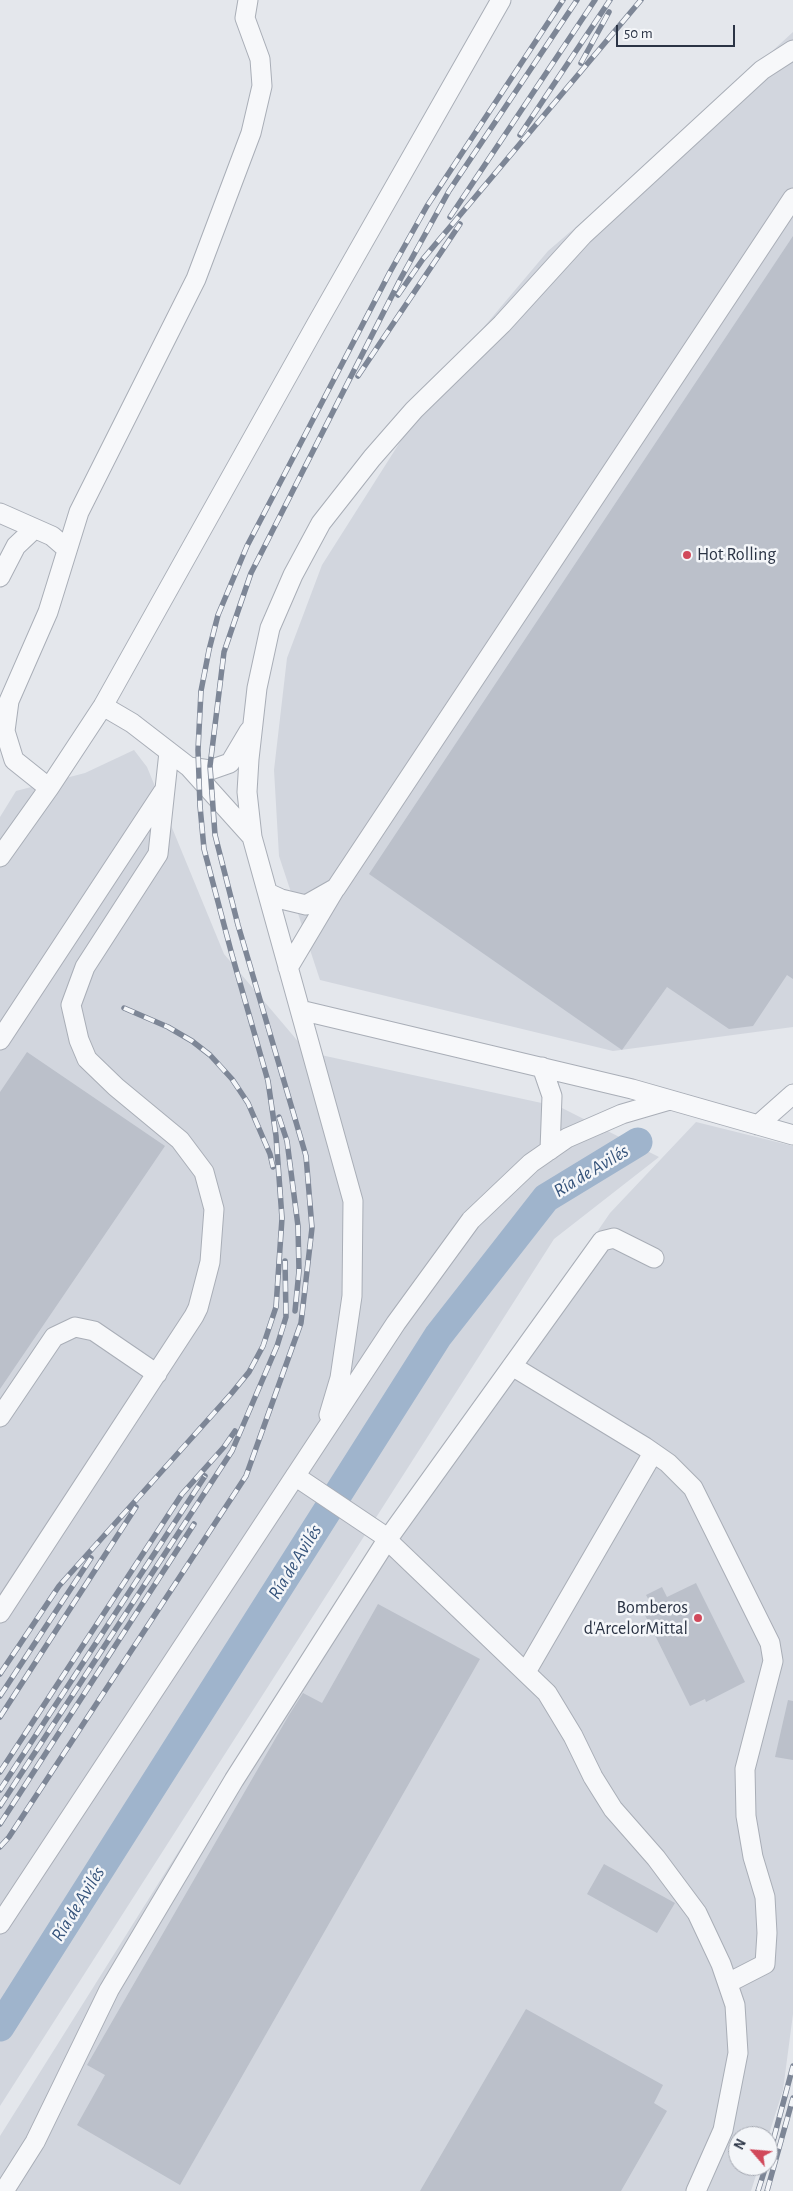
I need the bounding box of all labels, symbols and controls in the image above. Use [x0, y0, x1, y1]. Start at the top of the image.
scale bar [618, 15, 737, 47]
text: 50 m [624, 26, 653, 41]
place label: Hot Rolling [697, 544, 776, 566]
marker: Hot Rolling [681, 549, 693, 561]
water label: Ría de Avilés [549, 1140, 633, 1202]
water label: Ría de Avilés [263, 1521, 327, 1603]
place label: Bomberos d'ArcelorMittal [584, 1597, 688, 1640]
marker: Bomberos d'ArcelorMittal [692, 1612, 704, 1624]
water label: Ría de Avilés [46, 1863, 110, 1945]
north arrow [728, 2126, 778, 2176]
text: N [732, 2137, 749, 2152]

